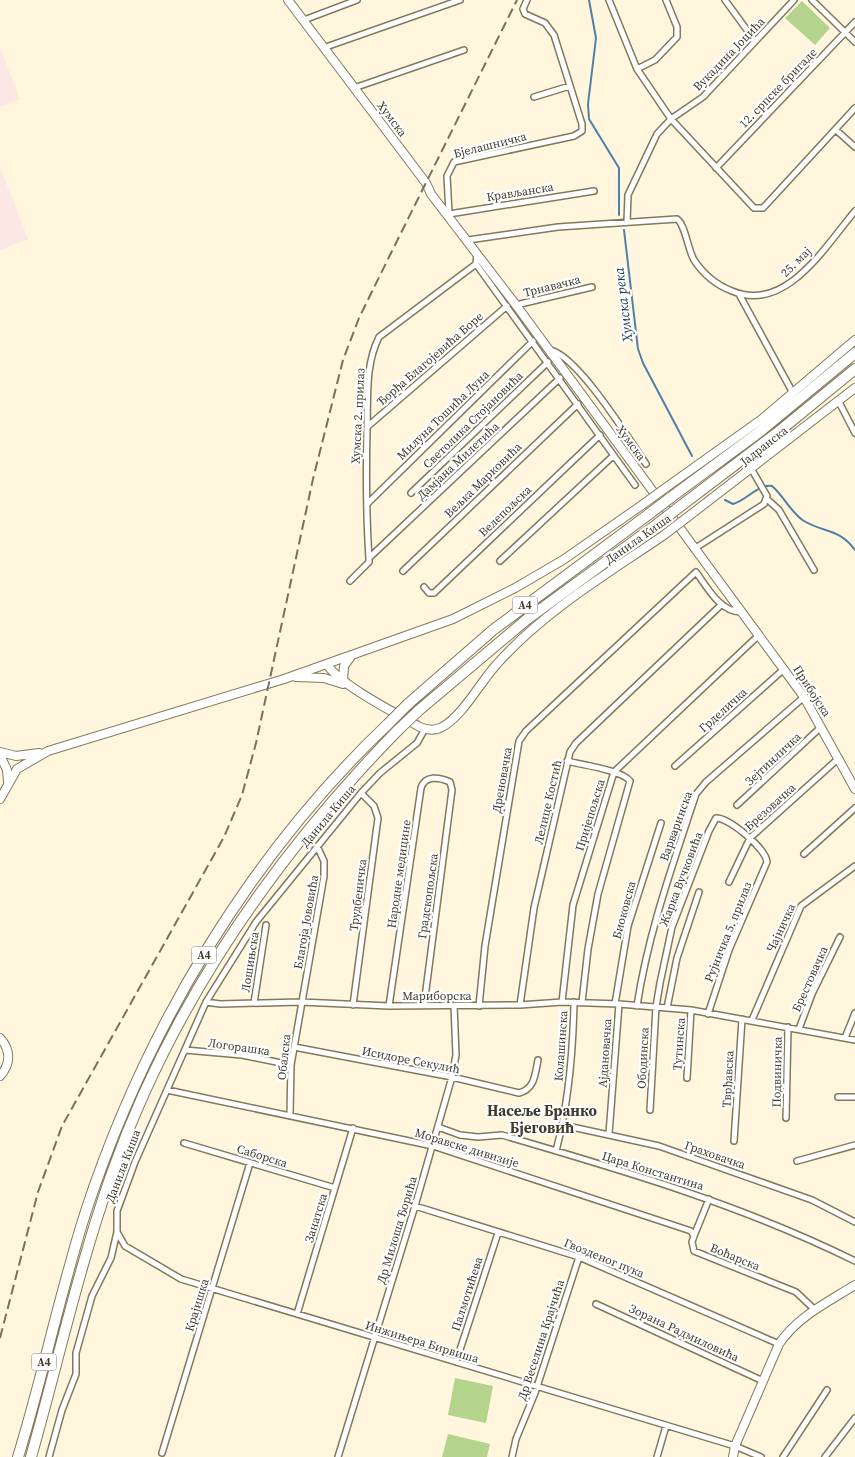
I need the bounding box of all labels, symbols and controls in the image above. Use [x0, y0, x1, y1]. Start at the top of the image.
street label: Вукадина Јоцића [690, 13, 769, 94]
street label: 12. српске бригаде [736, 45, 820, 131]
street label: Хумска [373, 98, 411, 141]
street label: Бјелашничка [452, 128, 529, 162]
street label: Крављанска [485, 179, 556, 205]
street label: 25. мај [777, 243, 815, 281]
water label: Хумска река [608, 266, 638, 345]
street label: Трнавачка [522, 271, 583, 301]
street label: Ђорђа Благојевића Боре [374, 308, 486, 410]
street label: Милуна Тошића Луна [393, 366, 493, 463]
street label: Светолика Стојановића [419, 367, 527, 472]
street label: Хумска 2. прилаз [348, 368, 368, 464]
street label: Дамјана Милетића [413, 418, 503, 504]
street label: Хумска [613, 422, 650, 465]
street label: Јадранска [736, 422, 792, 470]
street label: Вељка Марковића [441, 438, 526, 521]
street label: Велепољска [475, 481, 536, 540]
street label: Данила Киша [602, 510, 675, 568]
road number: A4 [512, 596, 538, 614]
street label: Прибојска [789, 662, 835, 721]
street label: Грделичка [696, 684, 751, 736]
street label: Зејтинличка [741, 728, 805, 789]
street label: Дреновачка [488, 745, 516, 814]
street label: Лелице Костић [531, 758, 565, 846]
street label: Пријепољска [571, 776, 609, 853]
street label: Брезовачка [741, 779, 800, 834]
street label: Данила Киша [297, 781, 359, 851]
street label: Варваринска [656, 788, 696, 863]
street label: Народне медицине [383, 819, 415, 929]
street label: Жарка Вучковића [656, 829, 707, 928]
street label: Градскопољска [414, 851, 442, 940]
street label: Трудбеничка [346, 857, 370, 932]
street label: Благоја Јововића [290, 873, 322, 970]
street label: Биоковска [609, 878, 640, 941]
street label: Рујничка 5. прилаз [701, 880, 755, 984]
street label: Чајничка [763, 900, 800, 955]
street label: Лошињска [237, 930, 263, 993]
street label: Брестовачка [788, 943, 832, 1014]
road number: A4 [192, 946, 216, 964]
street label: Мариборска [402, 988, 473, 1004]
street label: Колашинска [551, 1009, 572, 1082]
street label: Тутинска [669, 1016, 689, 1071]
street label: Ајдановачка [595, 1017, 615, 1088]
street label: Ободинска [633, 1026, 653, 1089]
street label: Обалска [274, 1032, 294, 1081]
street label: Логорашка [207, 1035, 272, 1059]
street label: Подвиничка [768, 1036, 786, 1107]
street label: Исидоре Секулић [361, 1043, 461, 1077]
street label: Тврђавска [719, 1049, 738, 1108]
district label: Насеље Бранко Бјеговић [487, 1100, 597, 1138]
street label: Моравске дивизије [413, 1125, 521, 1171]
street label: Данила Киша [102, 1126, 145, 1205]
street label: Граховачка [683, 1137, 748, 1173]
street label: Саборска [235, 1141, 290, 1172]
street label: Цара Константина [600, 1148, 707, 1194]
street label: Др Милоша Ђорића [373, 1173, 421, 1286]
street label: Занатска [301, 1190, 331, 1245]
street label: Гвозденог пука [561, 1235, 647, 1282]
street label: Воћарска [708, 1240, 763, 1275]
street label: Палмотићева [447, 1254, 487, 1333]
street label: Крајишка [181, 1276, 213, 1333]
street label: Др Веселина Крајчића [514, 1277, 568, 1402]
street label: Зорана Радмиловића [626, 1300, 742, 1366]
street label: Инжињера Бирвиша [363, 1317, 482, 1367]
road number: A4 [32, 1354, 56, 1370]

